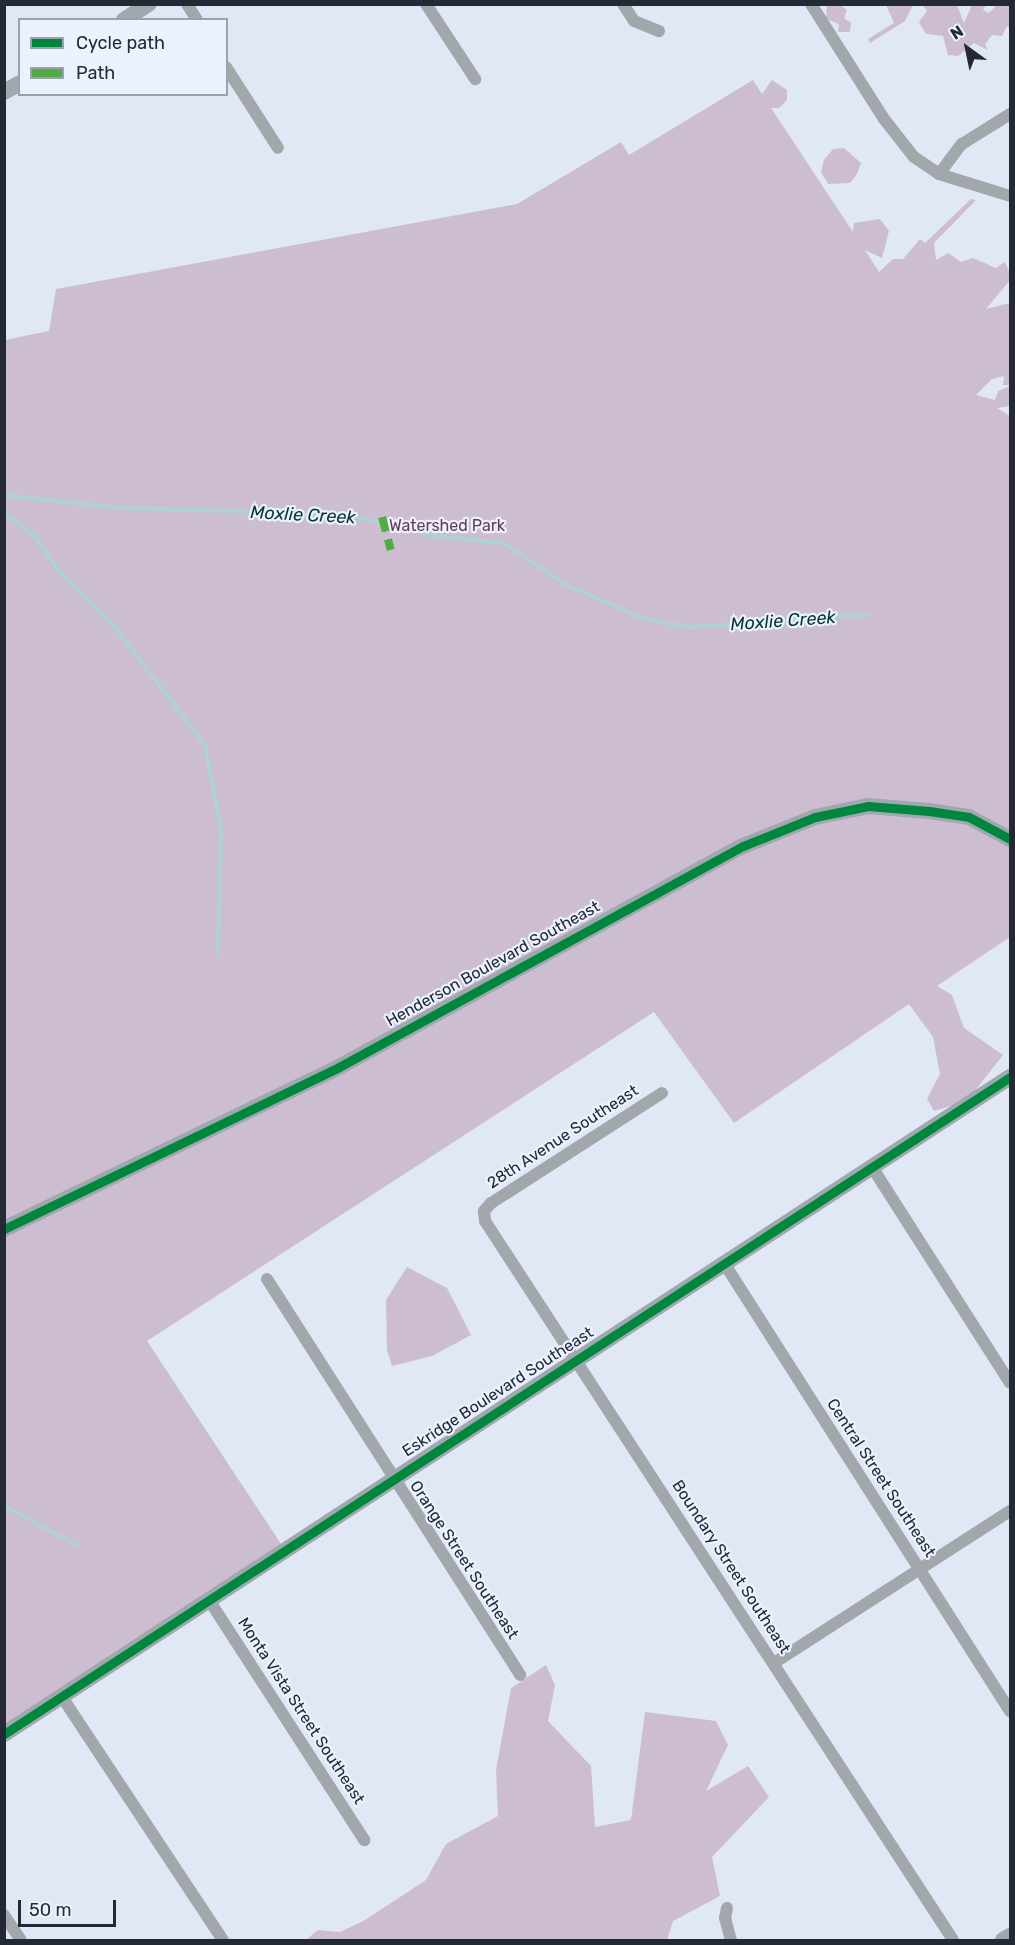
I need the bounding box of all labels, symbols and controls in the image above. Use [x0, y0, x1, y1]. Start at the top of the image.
legend [18, 18, 228, 96]
north arrow [937, 18, 997, 78]
text: N [947, 21, 967, 44]
text: Cycle path [76, 32, 165, 54]
text: Path [76, 62, 115, 84]
water label: Moxlie Creek [250, 501, 356, 529]
park label: Watershed Park [389, 516, 505, 536]
water label: Moxlie Creek [730, 607, 836, 635]
street label: Henderson Boulevard Southeast [383, 897, 603, 1031]
street label: 28th Avenue Southeast [484, 1081, 642, 1193]
street label: Eskridge Boulevard Southeast [399, 1323, 597, 1461]
street label: Central Street Southeast [823, 1395, 939, 1561]
street label: Boundary Street Southeast [668, 1476, 794, 1658]
street label: Orange Street Southeast [406, 1477, 522, 1643]
street label: Monta Vista Street Southeast [233, 1614, 369, 1808]
scale bar [21, 1888, 118, 1926]
text: 50 m [29, 1899, 72, 1921]

